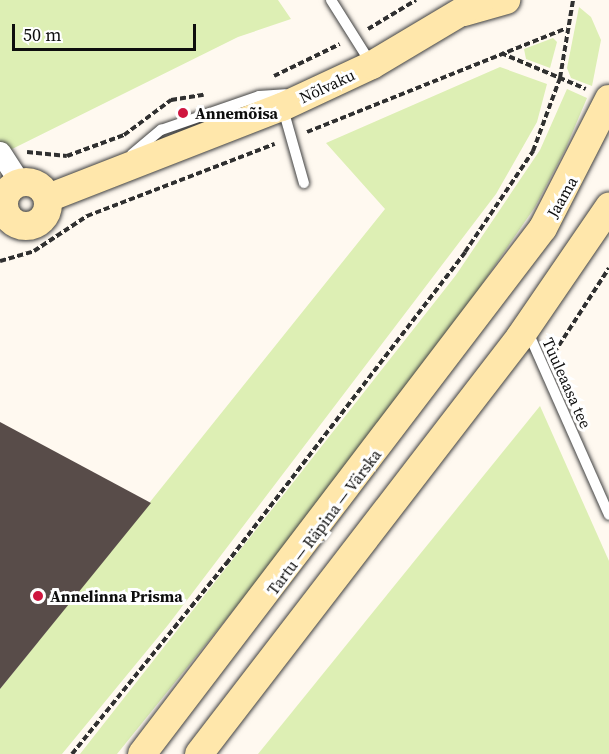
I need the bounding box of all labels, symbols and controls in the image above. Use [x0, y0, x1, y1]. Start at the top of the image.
scale bar [15, 12, 200, 50]
text: 50 m [23, 22, 61, 47]
street label: Nõlvaku [296, 65, 358, 107]
place label: Annemõisa [195, 103, 278, 123]
marker: Annemõisa [176, 106, 190, 120]
street label: Jaama [543, 173, 581, 221]
street label: Tuuleaasa tee [538, 335, 596, 431]
street label: Tartu — Räpina — Värska [263, 445, 385, 599]
place label: Annelinna Prisma [50, 586, 183, 606]
marker: Annelinna Prisma [31, 589, 45, 603]

